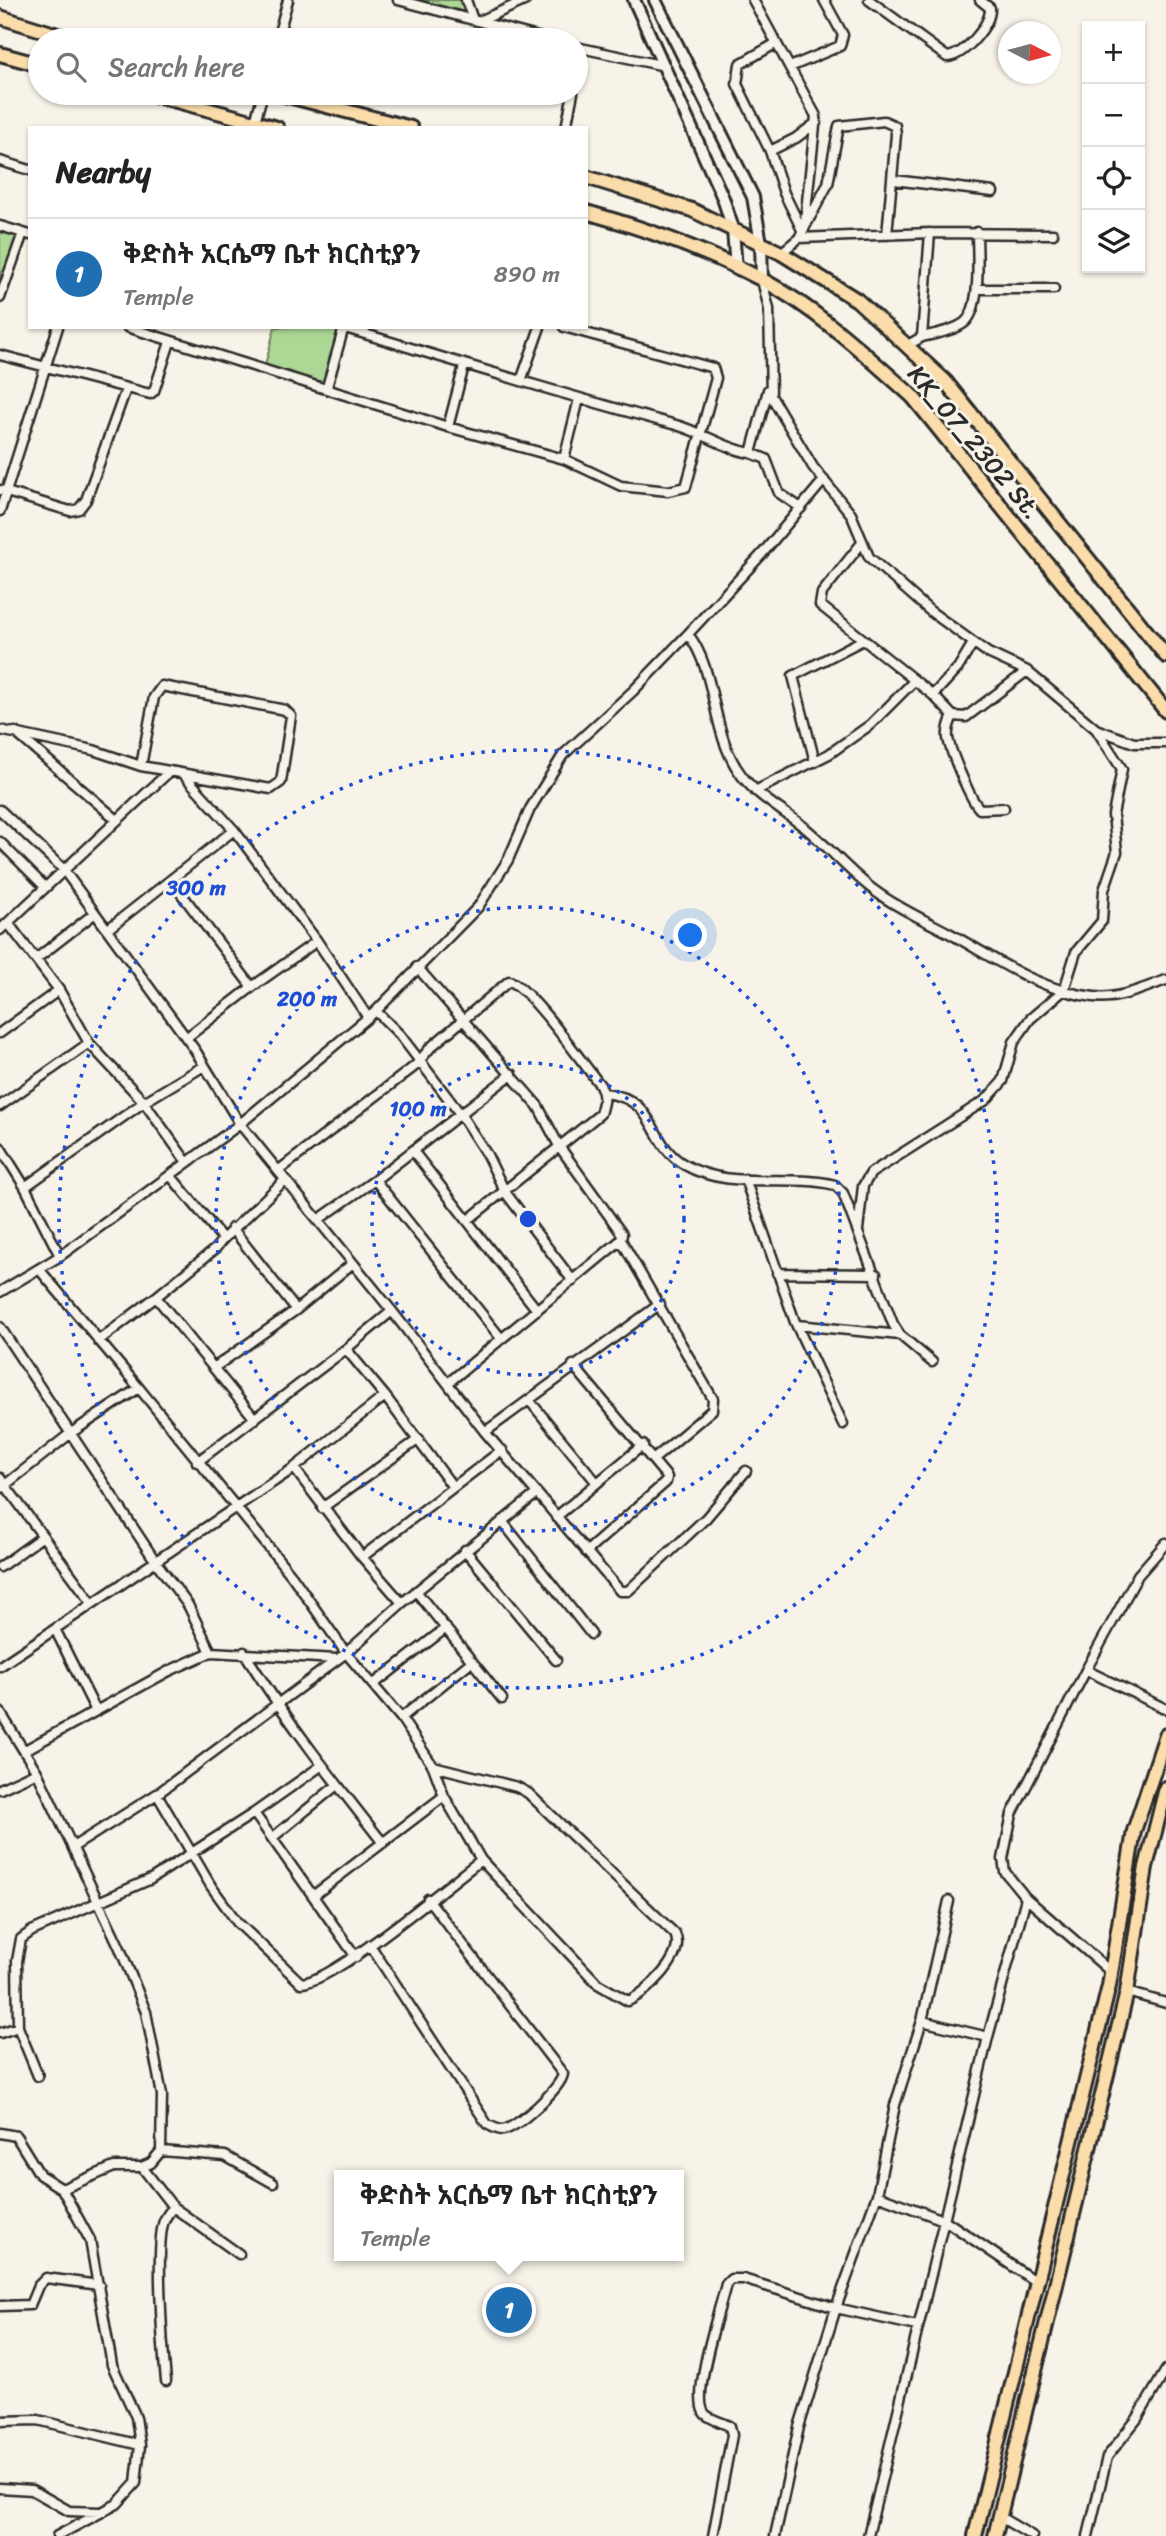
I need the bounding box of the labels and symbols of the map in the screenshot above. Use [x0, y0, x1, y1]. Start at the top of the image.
north arrow [998, 21, 1061, 84]
street label: KK_07_2302 St. [896, 354, 1054, 530]
text: 300 m [165, 869, 227, 907]
your location [673, 918, 707, 952]
text: 200 m [276, 980, 338, 1018]
text: 100 m [389, 1090, 447, 1128]
centre of rings [516, 1207, 540, 1231]
pin: 1 [486, 2284, 532, 2336]

